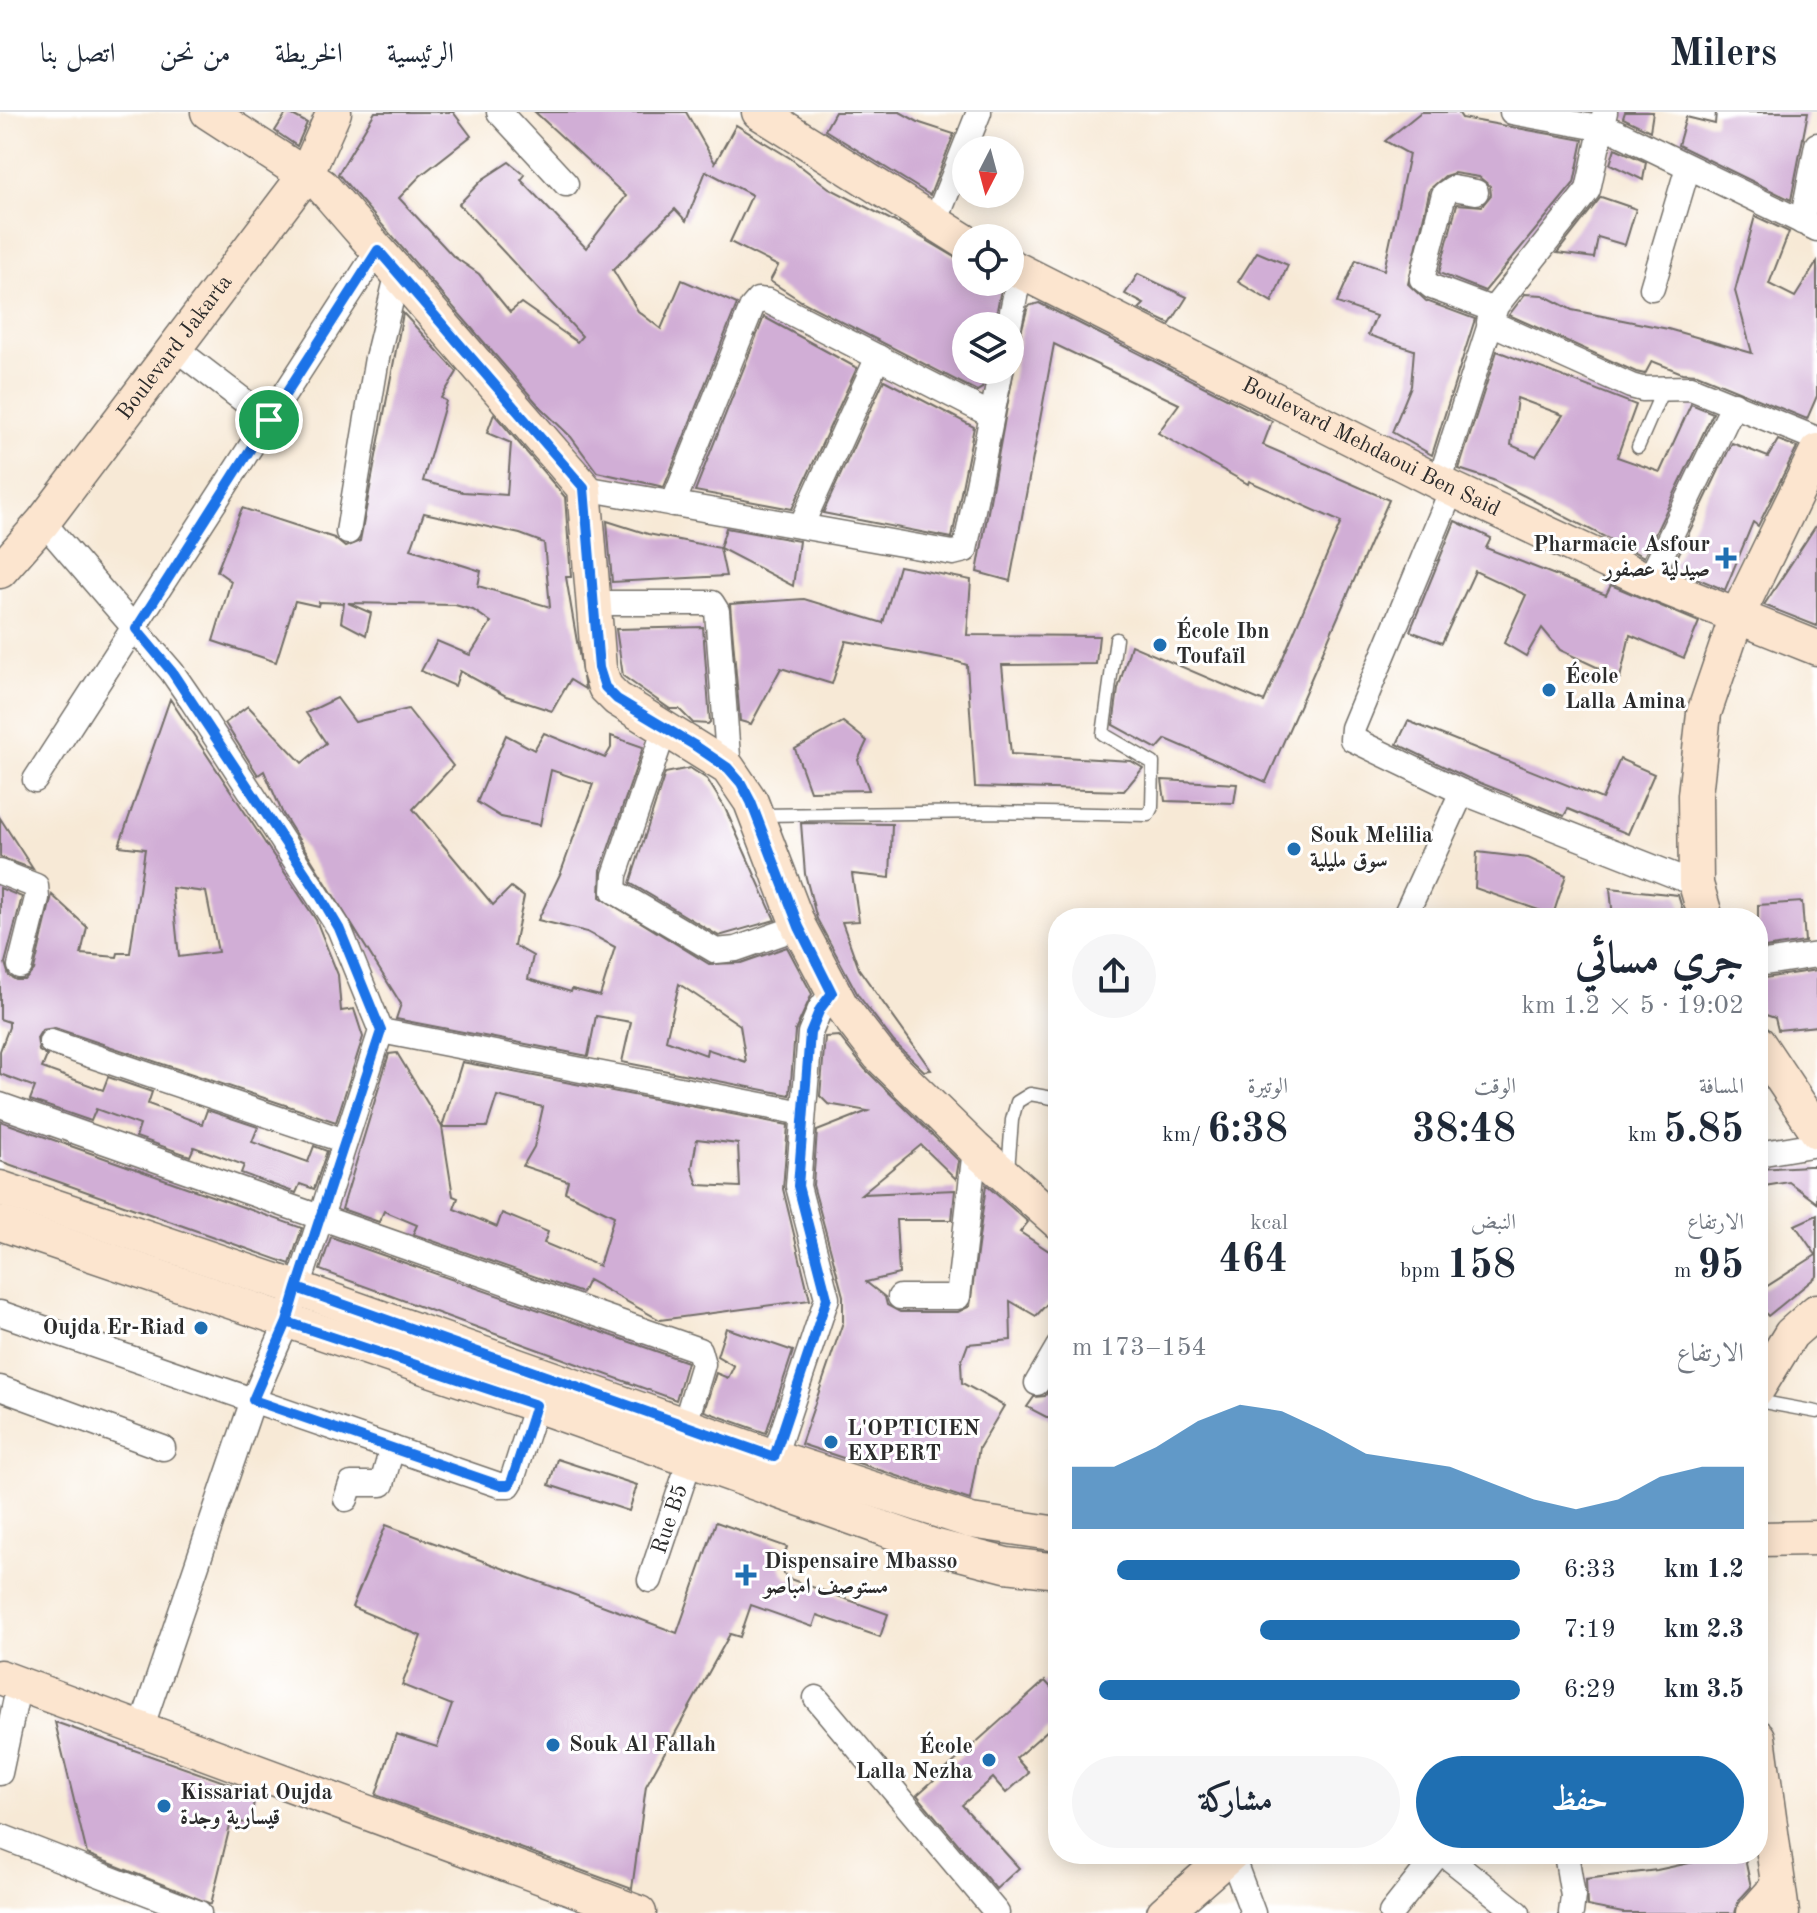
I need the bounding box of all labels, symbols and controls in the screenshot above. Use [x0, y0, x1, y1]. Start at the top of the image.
text: Milers [1669, 36, 1777, 74]
text: اتصل بنا [40, 41, 116, 69]
text: من نحن [160, 41, 231, 69]
text: الخريطة [275, 41, 343, 69]
text: الرئيسية [387, 41, 454, 69]
north arrow [952, 136, 1024, 208]
map controls [952, 136, 1024, 384]
button: locate [952, 224, 1024, 296]
street label: Boulevard Jakarta [113, 271, 237, 424]
button: layers [952, 312, 1024, 384]
street label: Boulevard Mehdaoui Ben Said [1238, 374, 1503, 521]
pin [235, 386, 303, 454]
icon: arrive [247, 398, 291, 442]
place label: Pharmacie Asfour صيدلية عصفور [1533, 534, 1710, 582]
marker: Pharmacie Asfour صيدلية عصفور [1717, 549, 1735, 567]
place label: École Ibn Toufaïl [1176, 616, 1269, 668]
marker: École Ibn Toufaïl [1151, 636, 1169, 654]
place label: École Lalla Amina [1565, 661, 1686, 713]
marker: École Lalla Amina [1540, 681, 1558, 699]
place label: Souk Melilia سوق مليلية [1310, 825, 1433, 873]
marker: Souk Melilia سوق مليلية [1285, 840, 1303, 858]
button: share [1072, 934, 1156, 1018]
text: جري مسائي [1575, 938, 1744, 982]
text: 19:02 · 5 × 1.2 km [1522, 993, 1744, 1019]
text: الوتيرة [1247, 1076, 1288, 1098]
text: الوقت [1474, 1076, 1516, 1098]
text: المسافة [1699, 1076, 1744, 1098]
text: 6:38 [1207, 1111, 1288, 1151]
text: 38:48 [1412, 1111, 1516, 1151]
text: 5.85 [1663, 1111, 1744, 1151]
text: /km [1162, 1124, 1207, 1146]
text: km [1628, 1124, 1663, 1146]
text: kcal [1250, 1212, 1288, 1234]
text: النبض [1471, 1212, 1516, 1234]
text: الارتفاع [1687, 1212, 1744, 1234]
text: 464 [1218, 1241, 1288, 1281]
text: 158 [1446, 1247, 1516, 1287]
text: 95 [1698, 1247, 1744, 1287]
text: bpm [1400, 1260, 1446, 1282]
text: m [1674, 1260, 1698, 1282]
place label: Oujda Er-Riad [43, 1317, 185, 1339]
marker: Oujda Er-Riad [192, 1319, 210, 1337]
text: 154–173 m [1072, 1335, 1207, 1361]
text: الارتفاع [1677, 1341, 1744, 1367]
place label: L'OPTICIEN EXPERT [847, 1418, 980, 1465]
marker: L'OPTICIEN EXPERT [822, 1433, 840, 1451]
street label: Rue B5 [648, 1482, 692, 1557]
place label: Dispensaire Mbasso مستوصف امباصو [762, 1551, 957, 1599]
text: 6:33 [1563, 1557, 1616, 1583]
text: 1.2 km [1664, 1557, 1744, 1583]
marker: Dispensaire Mbasso مستوصف امباصو [735, 1564, 757, 1586]
text: 7:19 [1563, 1617, 1616, 1643]
text: 2.3 km [1664, 1617, 1744, 1643]
text: 6:29 [1563, 1677, 1616, 1703]
text: 3.5 km [1664, 1677, 1744, 1703]
place label: École Lalla Nezha [855, 1731, 973, 1783]
place label: Souk Al Fallah [569, 1734, 716, 1756]
marker: Souk Al Fallah [544, 1736, 562, 1754]
marker: École Lalla Nezha [980, 1751, 998, 1769]
button: مشاركة [1072, 1756, 1400, 1848]
button: حفظ [1416, 1756, 1744, 1848]
place label: Kissariat Oujda قيسارية وجدة [180, 1782, 333, 1830]
marker: Kissariat Oujda قيسارية وجدة [155, 1797, 173, 1815]

